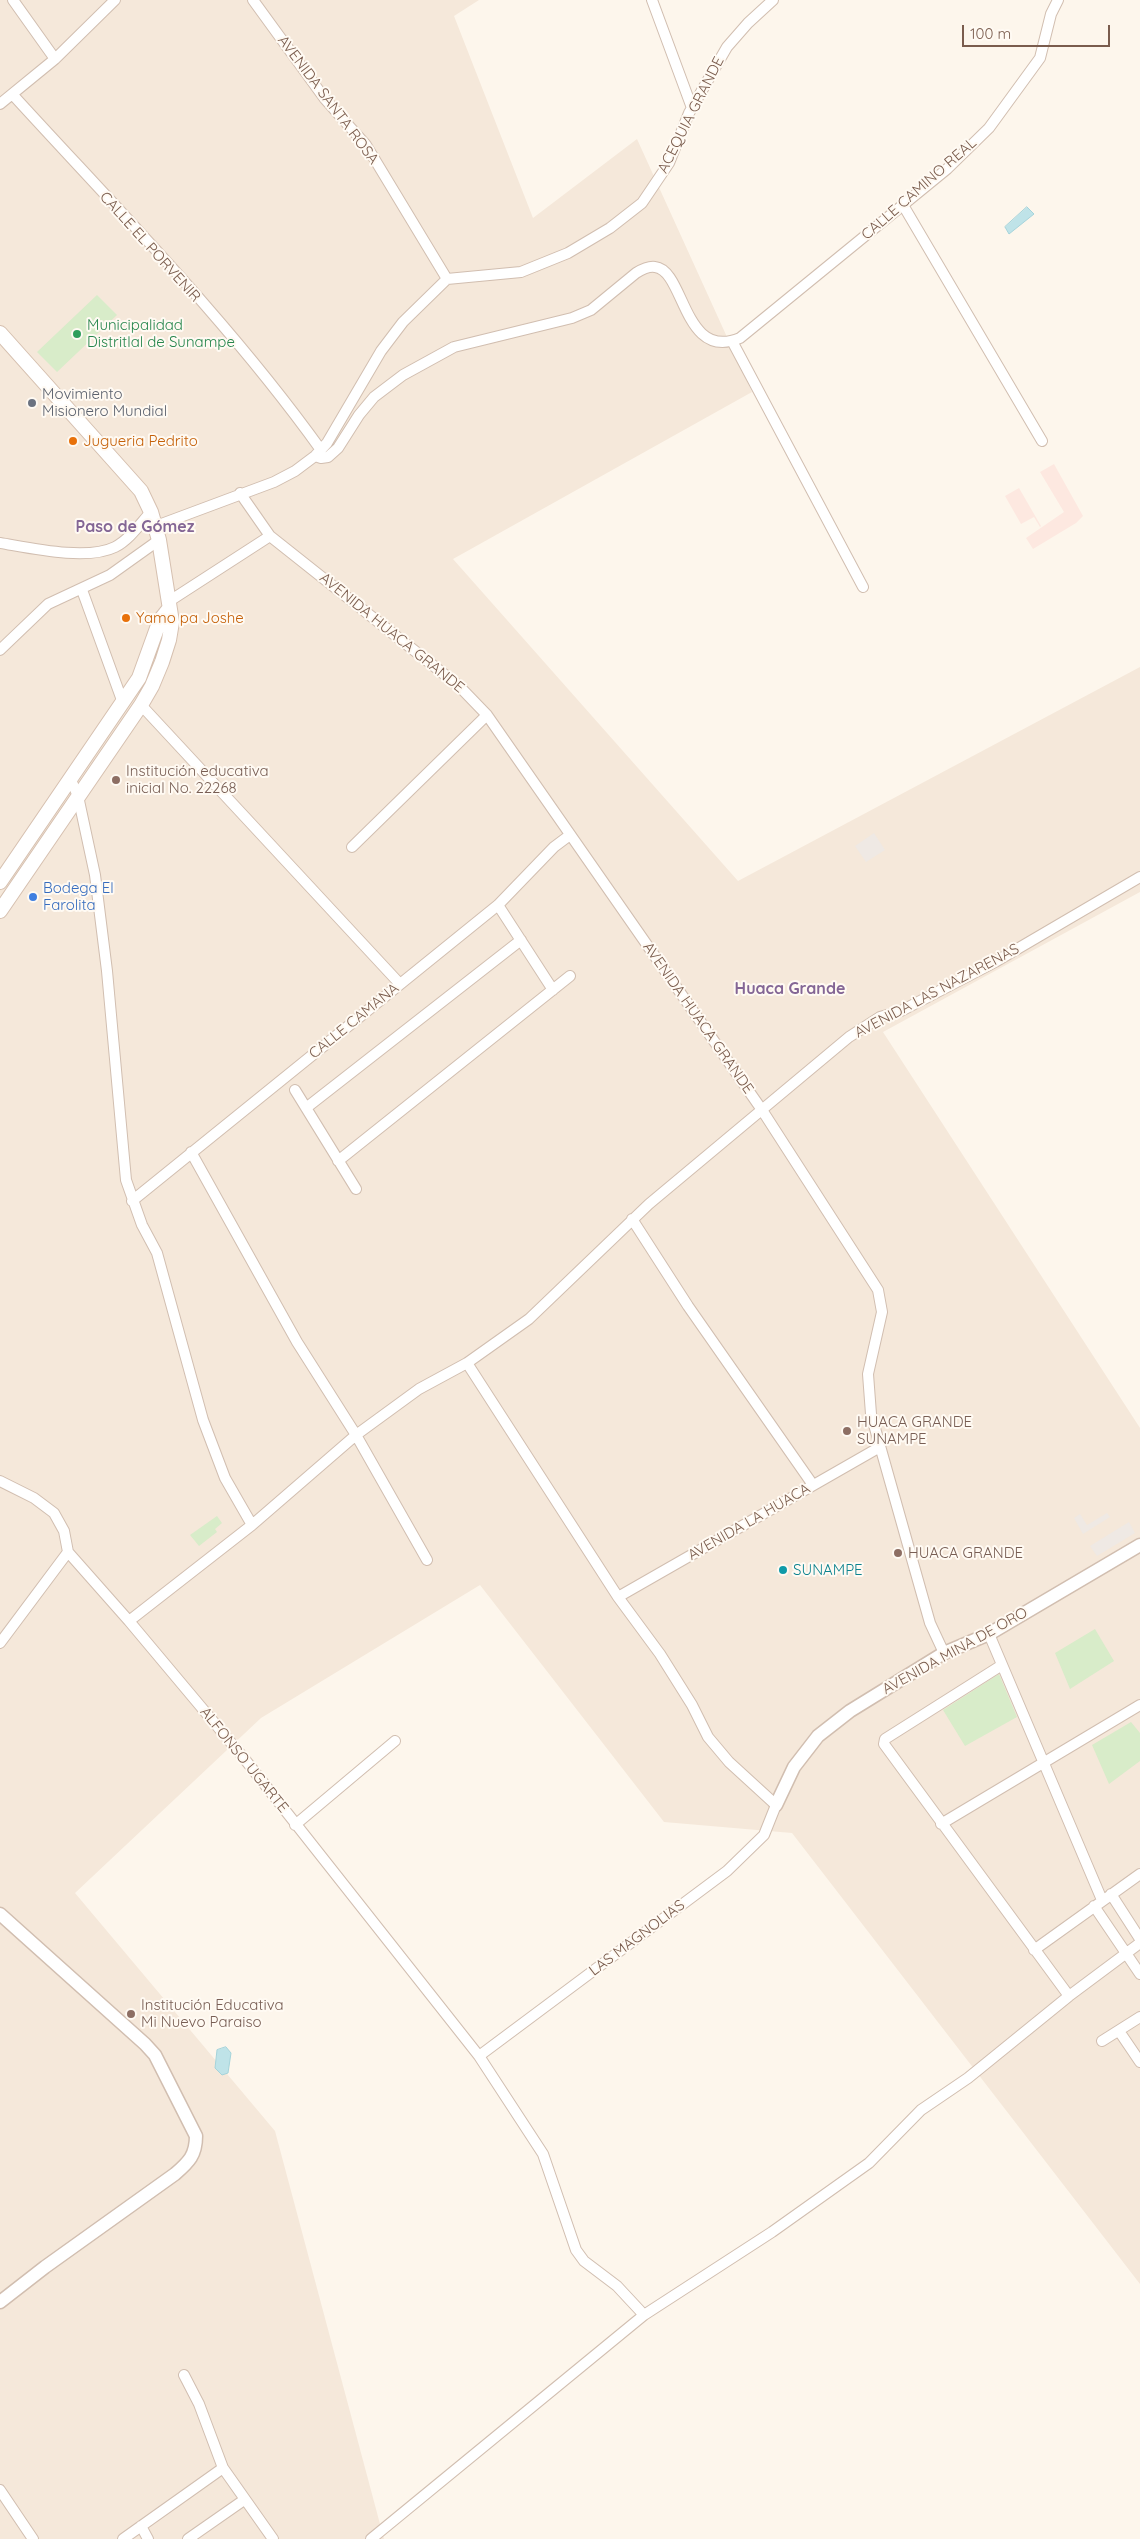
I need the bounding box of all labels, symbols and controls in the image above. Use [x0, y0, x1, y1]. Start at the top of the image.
scale bar [965, 15, 1112, 47]
text: 100 m [970, 24, 1011, 43]
street label: AVENIDA SANTA ROSA [274, 32, 382, 168]
street label: ACEQUIA GRANDE [654, 54, 728, 176]
street label: CALLE CAMINO REAL [858, 134, 980, 244]
street label: CALLE EL PORVENIR [96, 188, 204, 306]
place label: Municipalidad Distritlal de Sunampe [87, 316, 235, 351]
marker: Municipalidad Distritlal de Sunampe [71, 328, 83, 340]
place label: Movimiento Misionero Mundial [42, 385, 167, 420]
marker: Movimiento Misionero Mundial [26, 397, 38, 409]
place label: Jugueria Pedrito [83, 432, 198, 450]
marker: Jugueria Pedrito [67, 435, 79, 447]
district label: Paso de Gómez [76, 517, 194, 537]
street label: AVENIDA HUACA GRANDE [316, 569, 468, 697]
place label: Yamo pa Joshe [136, 609, 244, 627]
marker: Yamo pa Joshe [120, 612, 132, 624]
place label: Institución educativa inicial No. 22268 [126, 762, 269, 797]
marker: Institución educativa inicial No. 22268 [110, 774, 122, 786]
place label: Bodega El Farolita [43, 879, 114, 914]
marker: Bodega El Farolita [27, 891, 39, 903]
street label: AVENIDA HUACA GRANDE [639, 939, 757, 1097]
street label: AVENIDA LAS NAZARENAS [852, 940, 1022, 1042]
street label: CALLE CAMANA [305, 979, 403, 1063]
district label: Huaca Grande [735, 979, 845, 999]
place label: HUACA GRANDE SUNAMPE [857, 1413, 972, 1448]
marker: HUACA GRANDE SUNAMPE [841, 1425, 853, 1437]
street label: AVENIDA LA HUACA [685, 1480, 813, 1564]
place label: HUACA GRANDE [908, 1544, 1023, 1562]
marker: HUACA GRANDE [892, 1547, 904, 1559]
place label: SUNAMPE [793, 1561, 863, 1579]
marker: SUNAMPE [777, 1564, 789, 1576]
street label: AVENIDA MINA DE ORO [879, 1604, 1031, 1698]
street label: ALFONSO UGARTE [196, 1704, 292, 1816]
street label: LAS MAGNOLIAS [586, 1896, 688, 1980]
place label: Institución Educativa Mi Nuevo Paraiso [141, 1996, 284, 2031]
marker: Institución Educativa Mi Nuevo Paraiso [125, 2008, 137, 2020]

